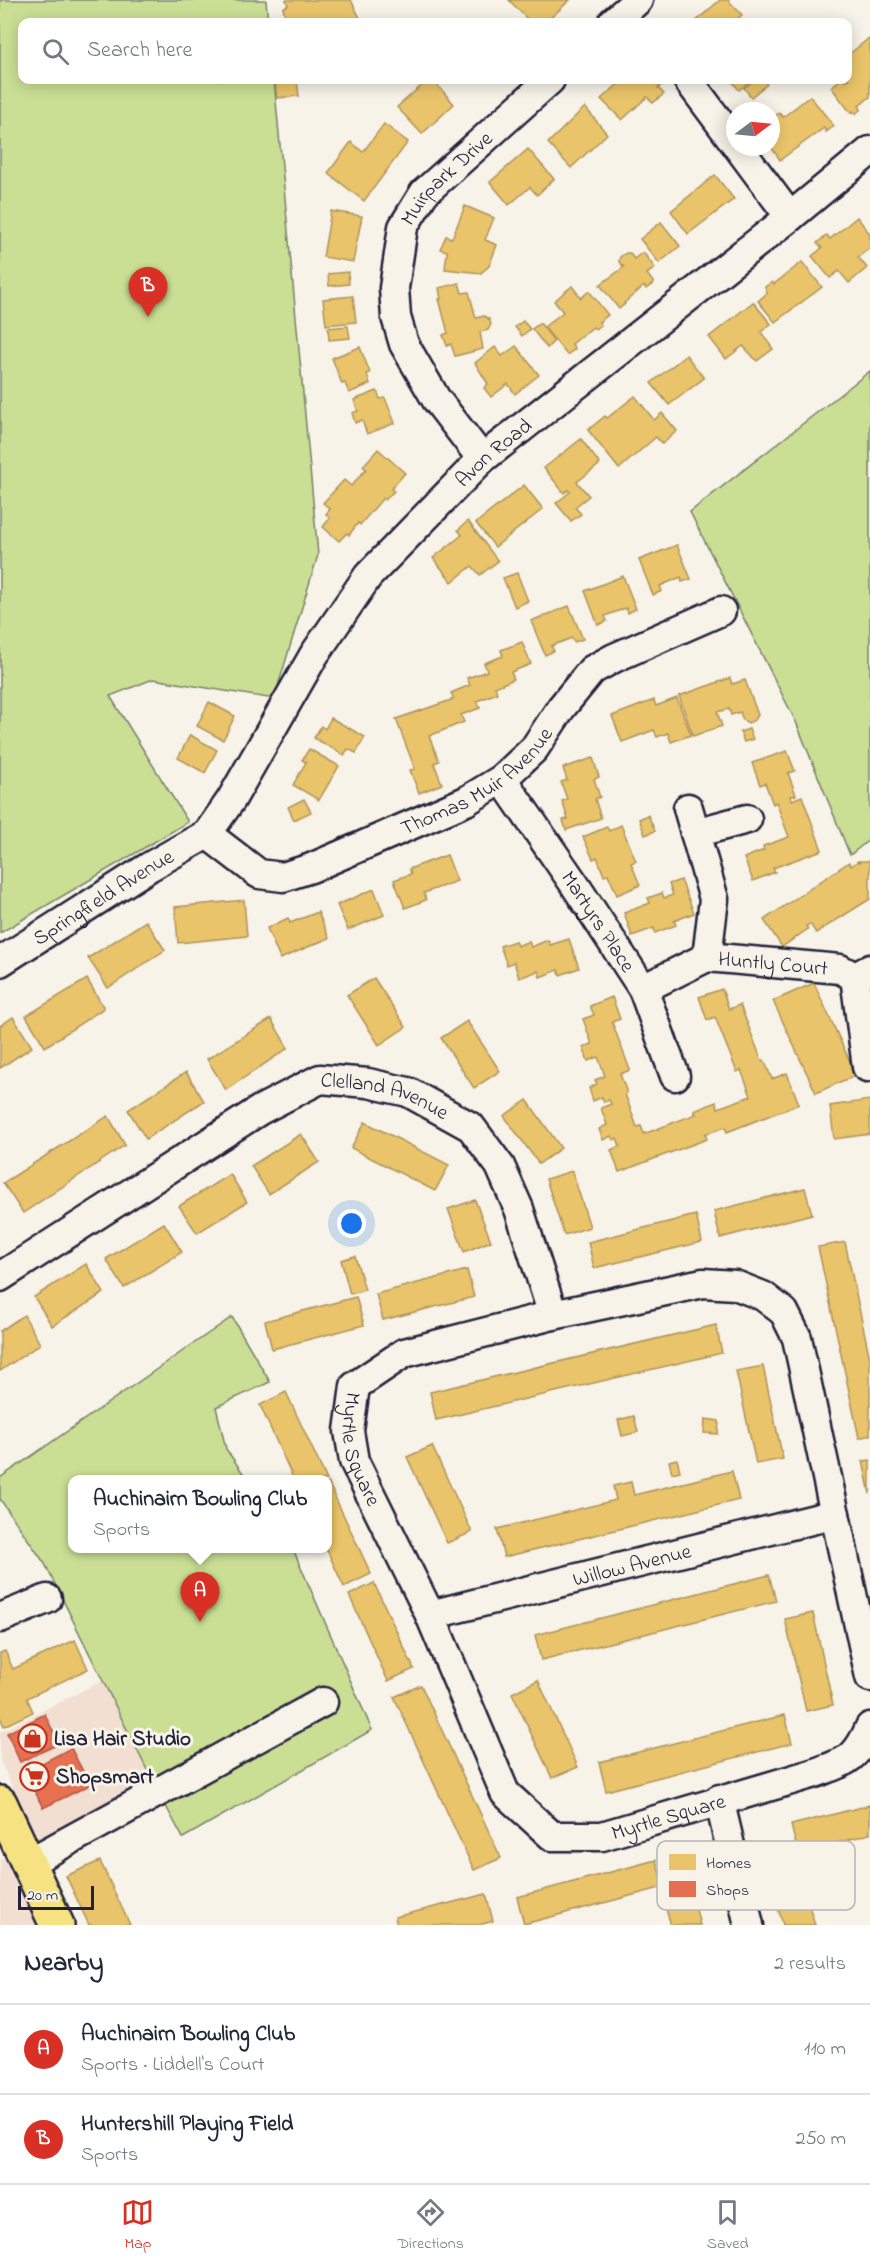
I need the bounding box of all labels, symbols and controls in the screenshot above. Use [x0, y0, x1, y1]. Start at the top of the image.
search box [18, 18, 852, 84]
icon: search [39, 35, 72, 68]
text: Search here [87, 35, 192, 67]
north arrow [726, 102, 780, 156]
street label: Muirpark Drive [394, 125, 501, 232]
pin: B [128, 268, 168, 317]
street label: Avon Road [449, 412, 539, 495]
street label: Thomas Muir Avenue [397, 722, 562, 844]
street label: Springfield Avenue [28, 843, 181, 954]
street label: Martyrs Place [553, 865, 642, 980]
street label: Huntly Court [717, 945, 829, 985]
street label: Clelland Avenue [319, 1066, 454, 1129]
your location [337, 1209, 366, 1238]
street label: Myrtle Square [332, 1390, 387, 1512]
popup [68, 1475, 332, 1553]
text: Auchinairn Bowling Club [93, 1484, 307, 1516]
text: Sports [93, 1516, 150, 1545]
street label: Willow Avenue [570, 1537, 695, 1596]
pin: A [180, 1572, 220, 1622]
shop icon: Lisa Hair Studio [17, 1722, 49, 1754]
place label: Lisa Hair Studio [54, 1725, 191, 1755]
supermarket icon: Shopsmart [19, 1760, 51, 1792]
place label: Shopsmart [56, 1763, 155, 1793]
street label: Myrtle Square [608, 1787, 730, 1849]
legend [657, 1841, 855, 1910]
text: Homes [706, 1852, 751, 1876]
text: Shops [706, 1879, 749, 1903]
scale bar [18, 1883, 94, 1910]
text: 20 m [27, 1884, 58, 1908]
text: Nearby [24, 1945, 103, 1983]
text: 2 results [774, 1950, 846, 1979]
text: Auchinairn Bowling Club [81, 2019, 295, 2051]
text: A [37, 2035, 50, 2064]
text: 110 m [804, 2035, 846, 2064]
text: Sports · Liddell's Court [81, 2051, 265, 2080]
text: Huntershill Playing Field [81, 2109, 293, 2141]
text: B [37, 2125, 50, 2154]
text: 250 m [795, 2125, 846, 2154]
text: Sports [81, 2141, 138, 2170]
tab: Map [121, 2196, 154, 2256]
tab: Directions [397, 2196, 464, 2256]
tab: Saved [707, 2196, 749, 2256]

